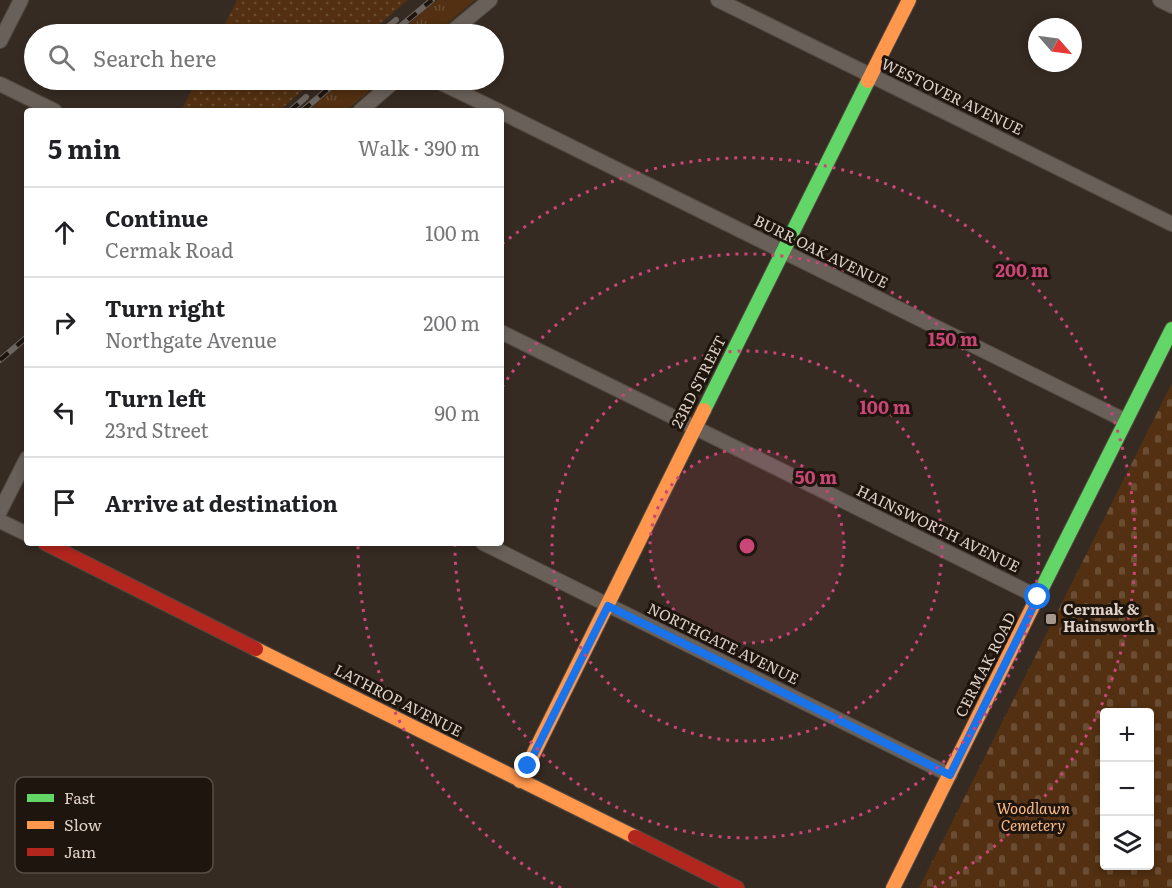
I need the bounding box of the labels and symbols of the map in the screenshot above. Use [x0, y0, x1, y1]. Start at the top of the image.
north arrow [1028, 18, 1082, 72]
street label: WESTOVER AVENUE [878, 51, 1027, 140]
street label: BURR OAK AVENUE [751, 208, 893, 293]
text: 200 m [995, 256, 1049, 283]
text: 150 m [928, 325, 978, 352]
street label: 23RD STREET [664, 331, 731, 432]
text: 100 m [859, 393, 911, 420]
text: 50 m [795, 463, 837, 490]
street label: HAINSWORTH AVENUE [853, 478, 1024, 577]
centre of rings [737, 536, 757, 556]
route start [1024, 583, 1050, 609]
street label: NORTHGATE AVENUE [644, 596, 803, 689]
place label: Cermak & Hainsworth [1063, 597, 1155, 637]
street label: CERMAK ROAD [948, 608, 1021, 721]
marker: Cermak & Hainsworth [1044, 612, 1058, 626]
street label: LATHROP AVENUE [331, 657, 467, 742]
route end [514, 752, 540, 778]
legend [15, 777, 213, 873]
text: Fast [64, 785, 96, 809]
park label: Woodlawn Cemetery [996, 796, 1070, 836]
text: Slow [64, 812, 102, 836]
text: Jam [64, 839, 97, 863]

